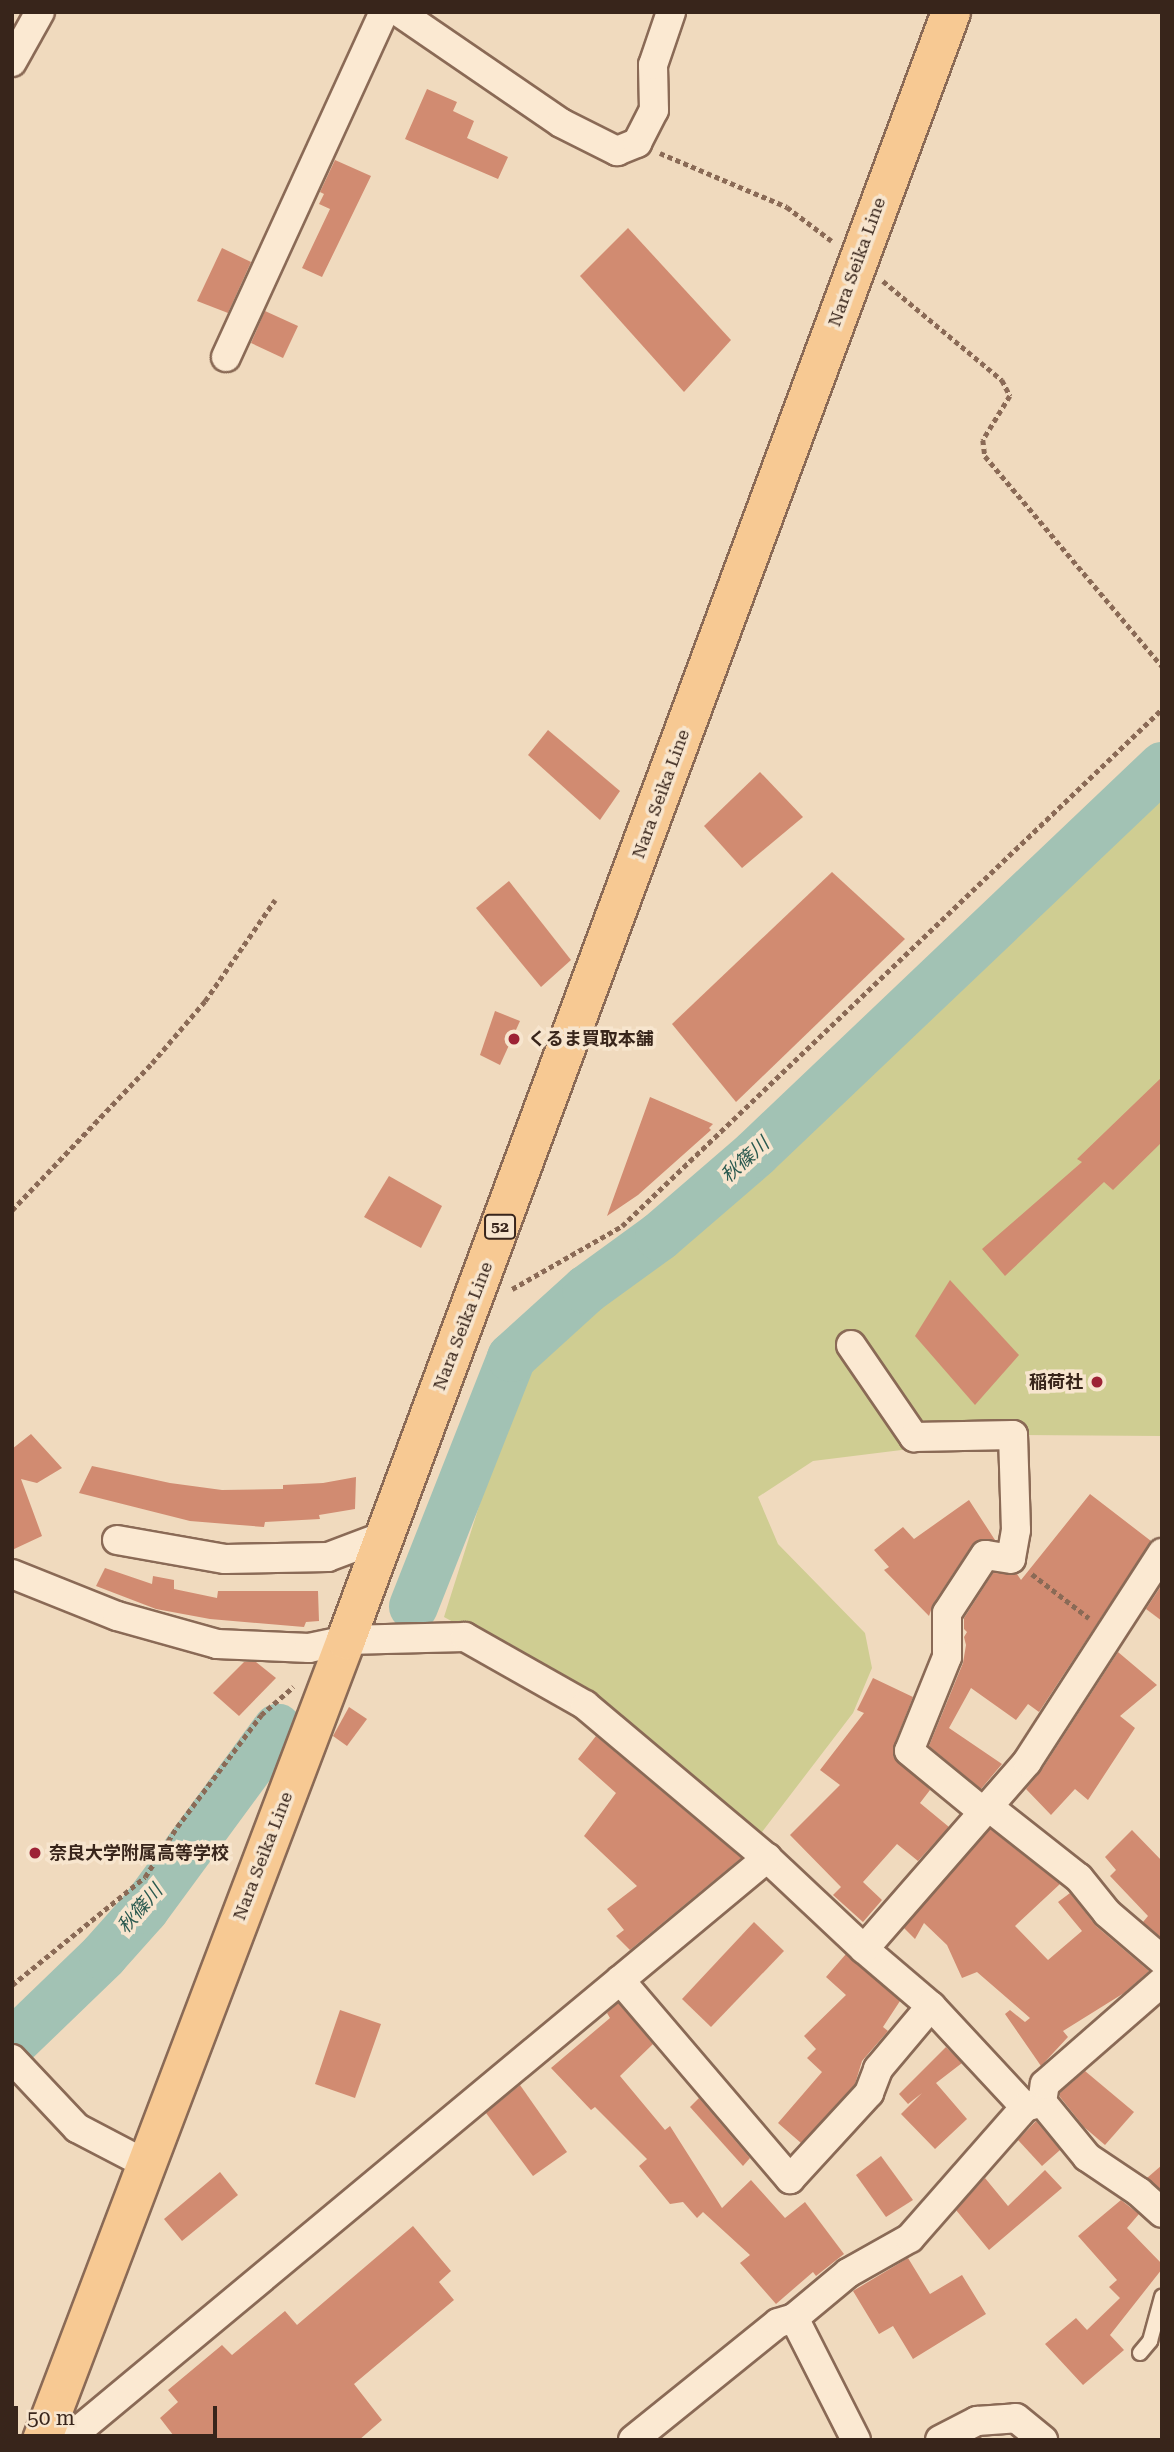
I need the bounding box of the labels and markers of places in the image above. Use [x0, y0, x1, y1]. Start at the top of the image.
place label: くるま買取本舗 [528, 1028, 654, 1050]
marker: くるま買取本舗 [506, 1031, 522, 1047]
place label: 稲荷社 [1029, 1371, 1083, 1393]
marker: 稲荷社 [1089, 1374, 1105, 1390]
place label: 奈良大学附属高等学校 [49, 1842, 229, 1864]
marker: 奈良大学附属高等学校 [27, 1845, 43, 1861]

